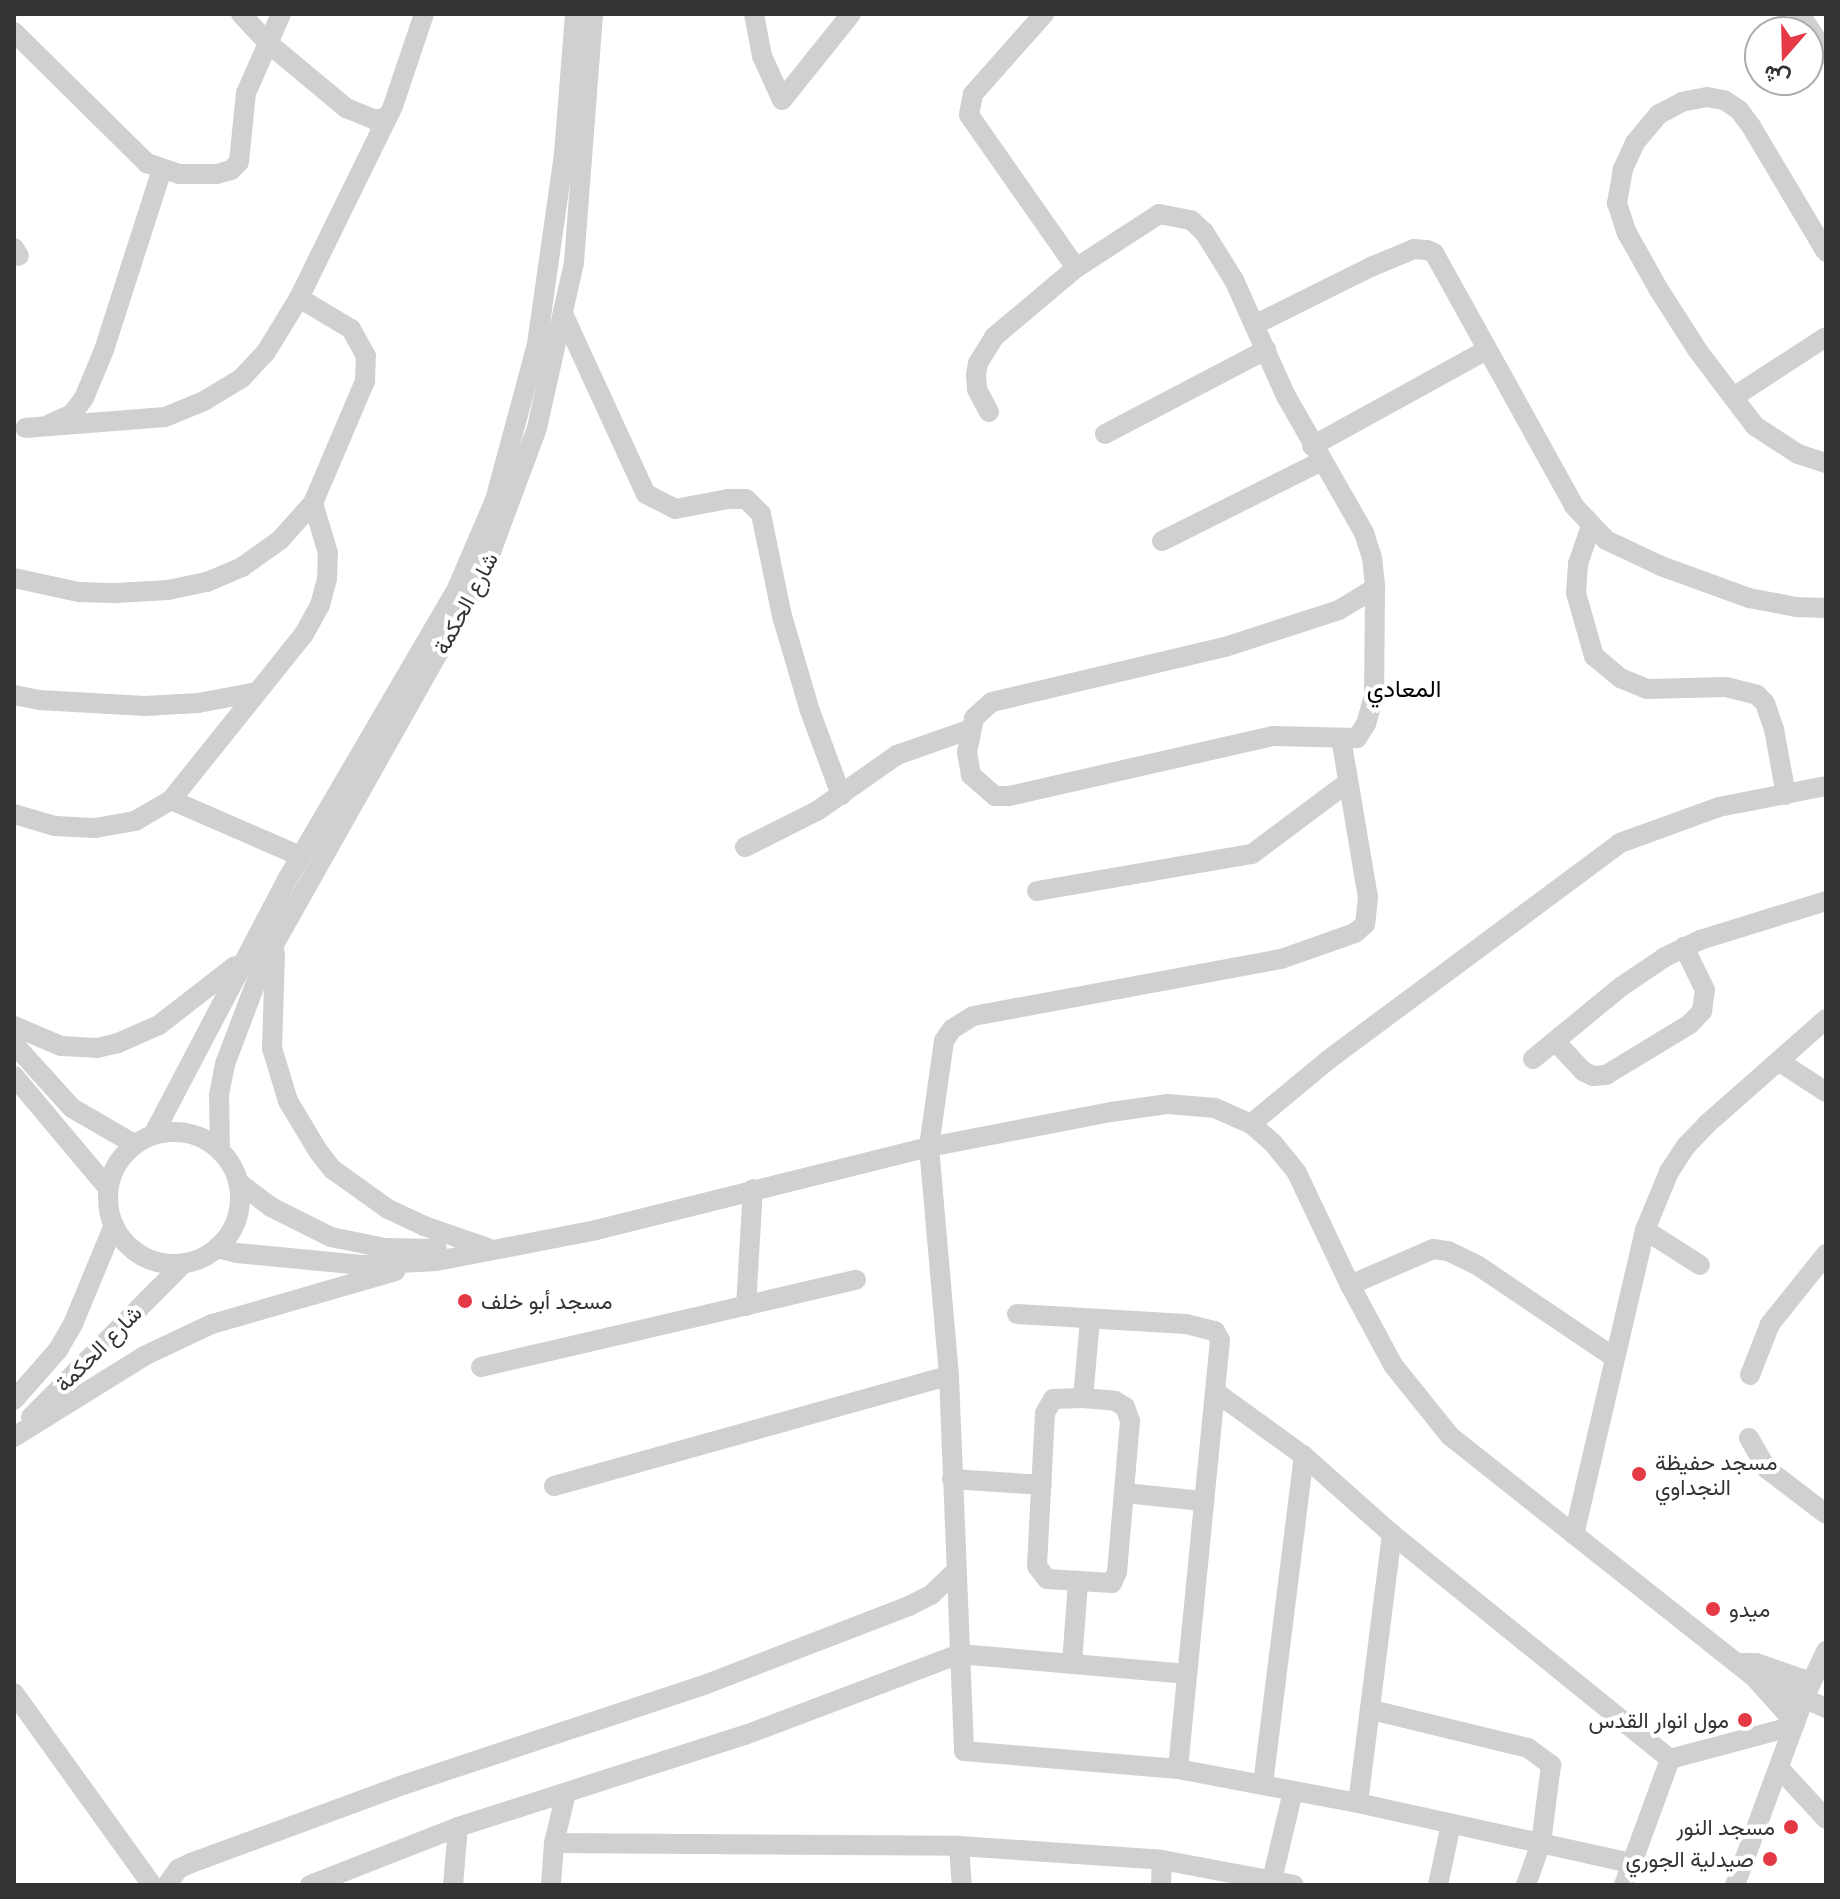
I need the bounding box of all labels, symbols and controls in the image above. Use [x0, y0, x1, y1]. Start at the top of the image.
north arrow [1744, 16, 1824, 96]
text: ش [1759, 60, 1793, 94]
street label: شارع الحكمة [427, 548, 503, 658]
district label: المعادي [1367, 674, 1441, 702]
place label: مسجد أبو خلف [481, 1288, 613, 1314]
marker: مسجد أبو خلف [456, 1292, 474, 1310]
street label: شارع الحكمة [49, 1299, 147, 1397]
place label: مسجد حفيظة النجداوي [1655, 1448, 1777, 1500]
marker: مسجد حفيظة النجداوي [1630, 1465, 1648, 1483]
place label: ميدو [1729, 1596, 1770, 1622]
marker: ميدو [1704, 1600, 1722, 1618]
place label: مول انوار القدس [1589, 1707, 1729, 1733]
marker: مول انوار القدس [1736, 1711, 1754, 1729]
place label: مسجد النور [1676, 1814, 1775, 1840]
marker: مسجد النور [1782, 1818, 1800, 1836]
place label: صيدلية الجوري [1625, 1846, 1754, 1872]
marker: صيدلية الجوري [1761, 1850, 1779, 1868]

